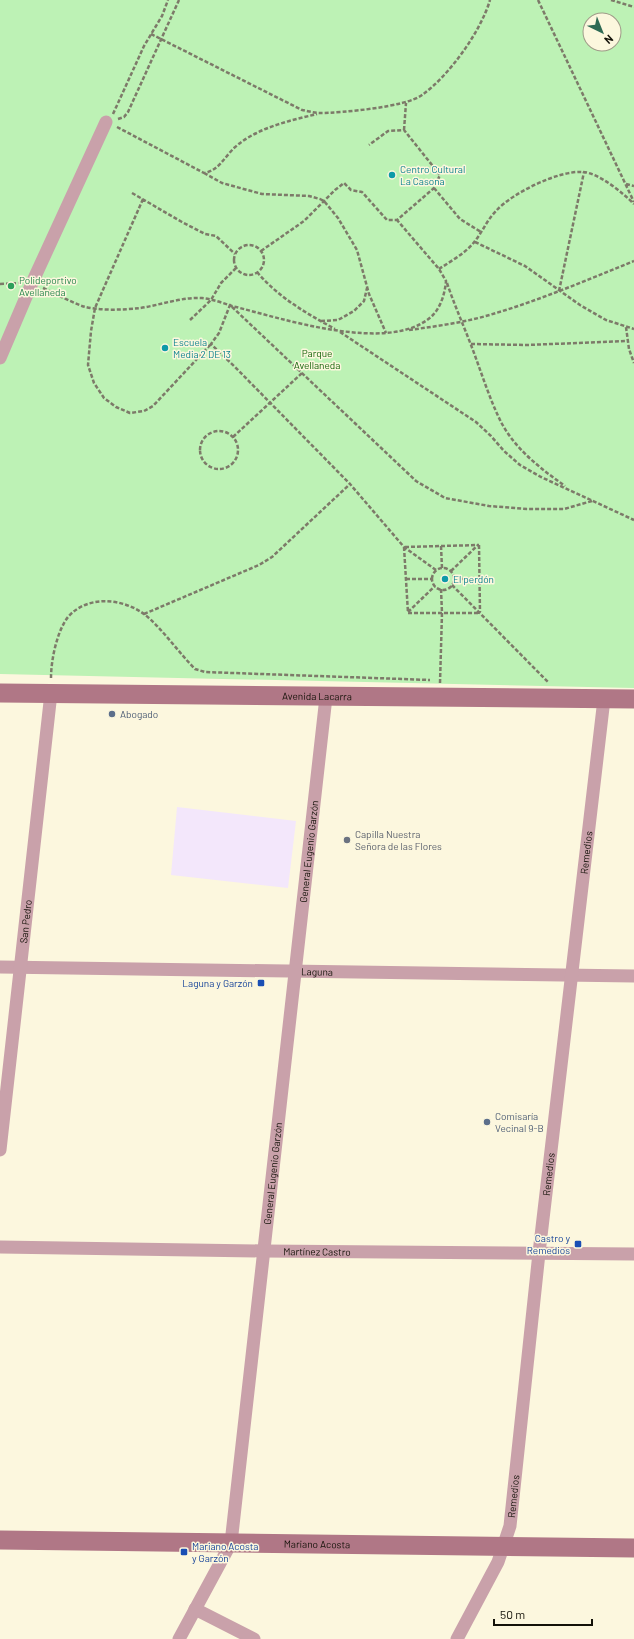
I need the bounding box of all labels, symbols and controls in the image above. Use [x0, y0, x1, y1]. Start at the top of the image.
north arrow [582, 12, 622, 52]
text: N [602, 32, 616, 47]
place label: Centro Cultural La Casona [400, 163, 465, 187]
marker: Centro Cultural La Casona [387, 170, 397, 180]
place label: Polideportivo Avellaneda [19, 274, 77, 298]
marker: Polideportivo Avellaneda [6, 281, 16, 291]
place label: Escuela Media 2 DE 13 [173, 336, 231, 360]
marker: Escuela Media 2 DE 13 [160, 343, 170, 353]
park label: Parque Avellaneda [294, 347, 340, 371]
place label: El perdón [453, 573, 494, 585]
marker: El perdón [440, 574, 450, 584]
street label: Avenida Lacarra [282, 690, 352, 702]
place label: Abogado [120, 708, 158, 720]
marker: Abogado [107, 709, 117, 719]
street label: General Eugenio Garzón [297, 800, 320, 903]
place label: Capilla Nuestra Señora de las Flores [355, 828, 442, 852]
street label: Remedios [578, 830, 594, 875]
marker: Capilla Nuestra Señora de las Flores [342, 835, 352, 845]
street label: San Pedro [17, 899, 34, 944]
street label: Laguna [301, 965, 333, 978]
place label: Laguna y Garzón [182, 977, 253, 989]
marker: Laguna y Garzón [256, 978, 266, 988]
place label: Comisaría Vecinal 9-B [495, 1110, 544, 1134]
marker: Comisaría Vecinal 9-B [482, 1117, 492, 1127]
street label: General Eugenio Garzón [261, 1122, 284, 1225]
street label: Remedios [540, 1152, 557, 1196]
place label: Castro y Remedios [527, 1232, 570, 1256]
marker: Castro y Remedios [573, 1239, 583, 1249]
street label: Martínez Castro [283, 1245, 351, 1258]
street label: Remedios [505, 1474, 521, 1519]
street label: Mariano Acosta [284, 1538, 350, 1550]
place label: Mariano Acosta y Garzón [192, 1540, 258, 1564]
marker: Mariano Acosta y Garzón [179, 1547, 189, 1557]
scale bar [494, 1601, 592, 1627]
text: 50 m [500, 1607, 525, 1621]

